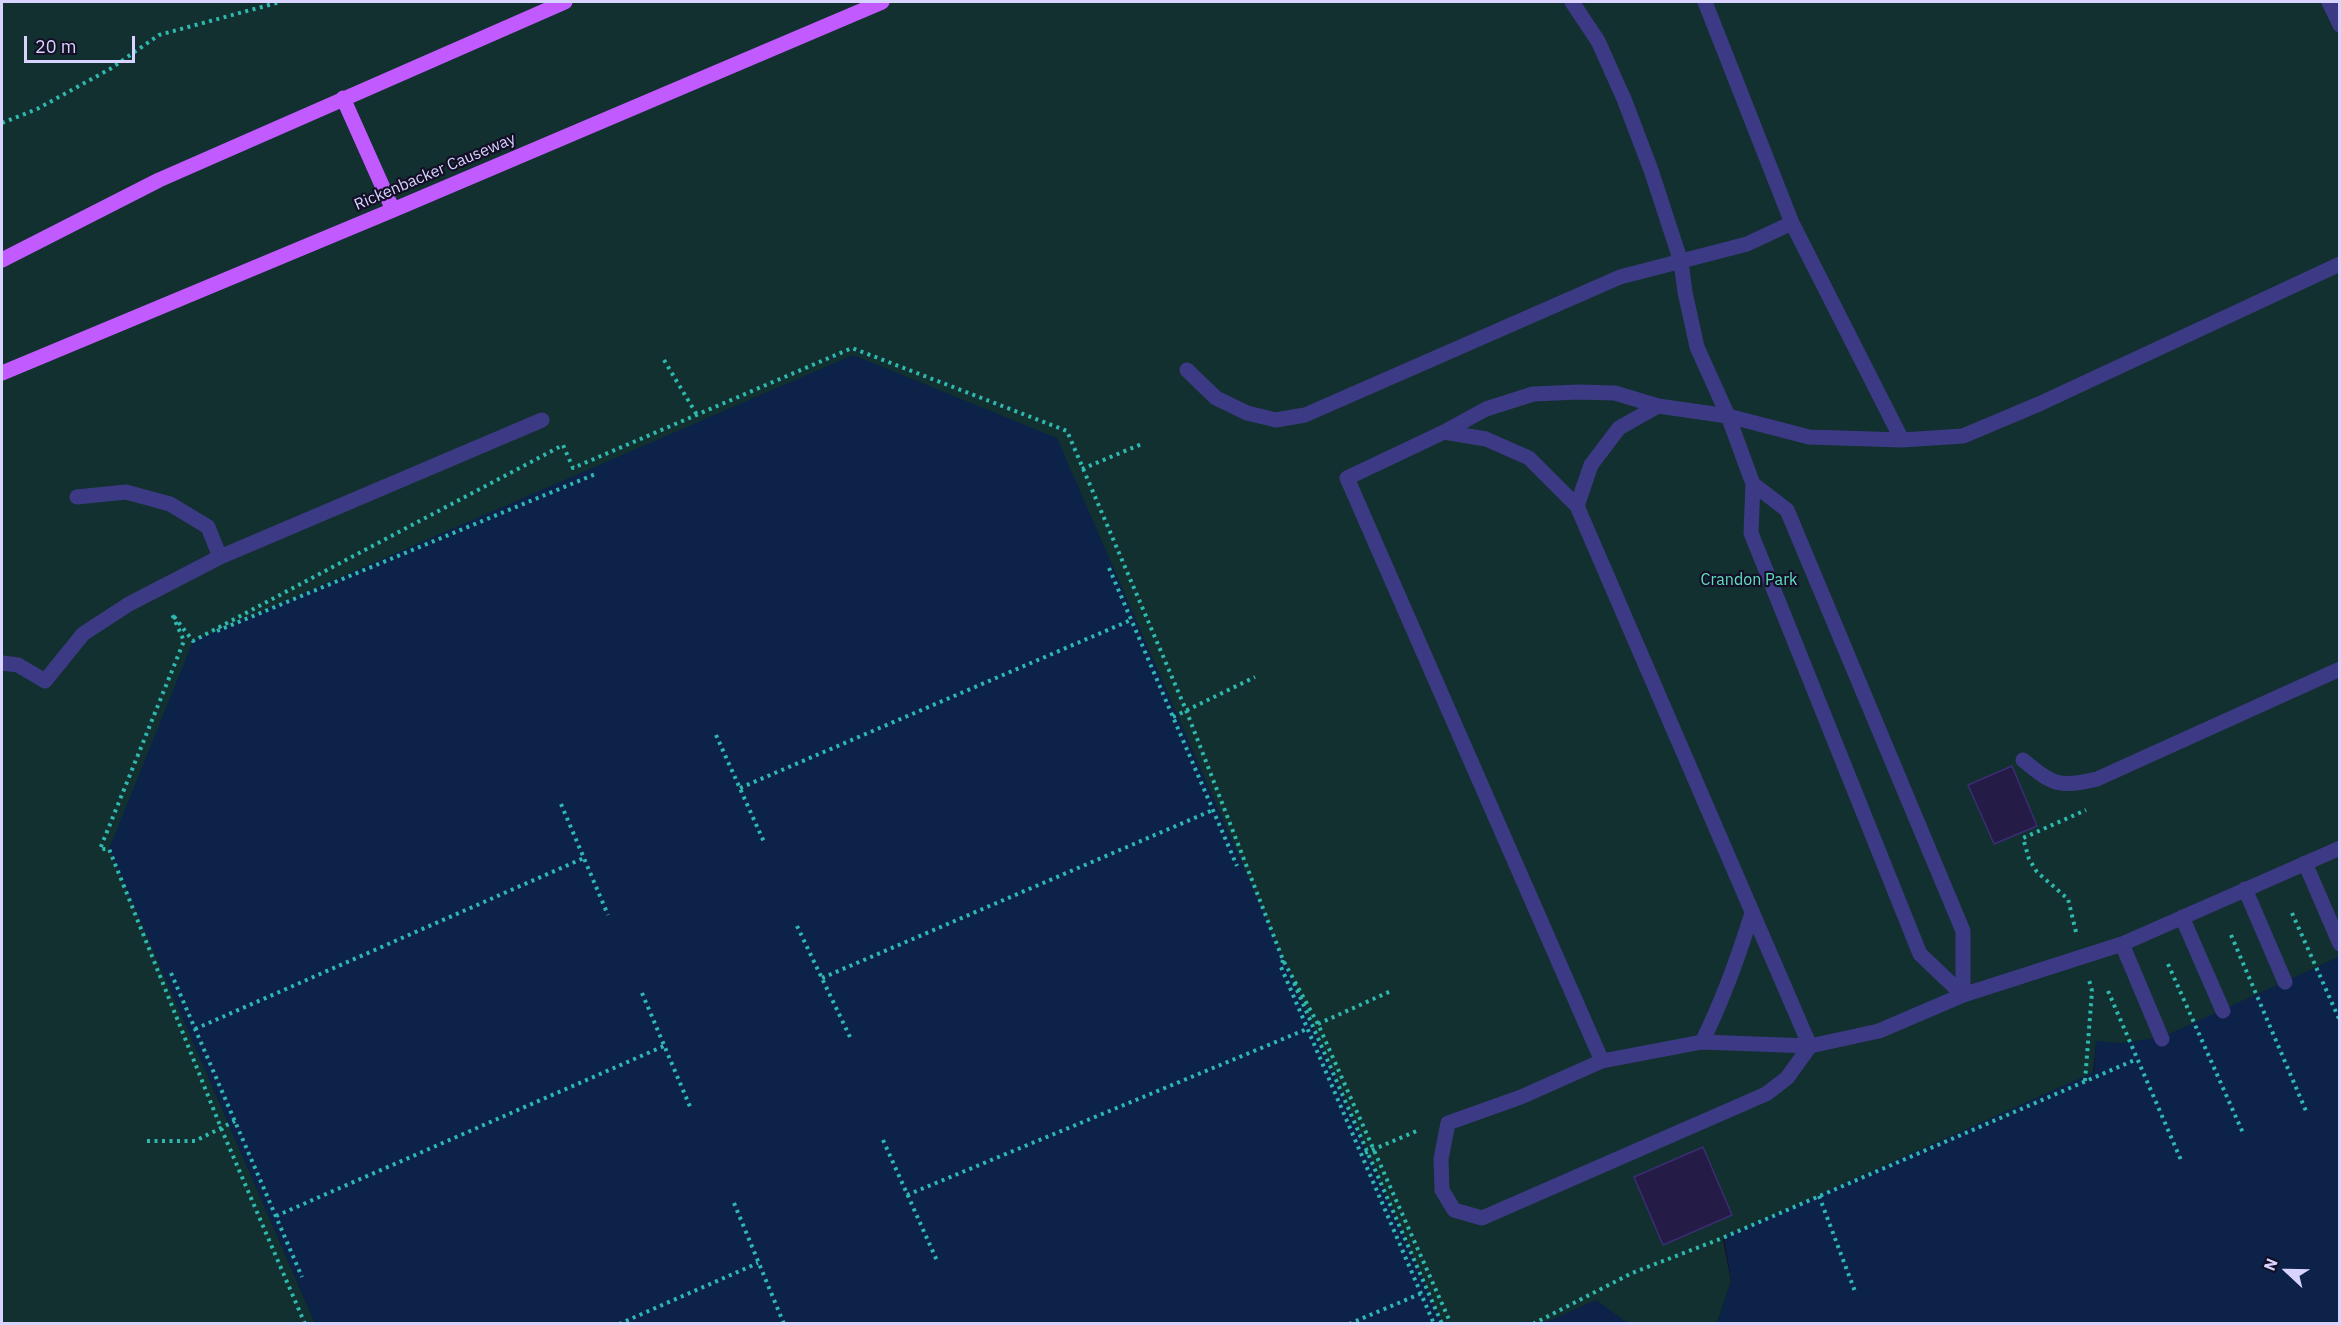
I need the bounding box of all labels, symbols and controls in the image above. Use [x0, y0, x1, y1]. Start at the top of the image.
scale bar [27, 24, 138, 62]
text: 20 m [35, 35, 77, 58]
street label: Rickenbacker Causeway [351, 129, 519, 215]
park label: Crandon Park [1701, 570, 1797, 590]
north arrow [2257, 1241, 2317, 1301]
text: N [2259, 1255, 2282, 1273]

